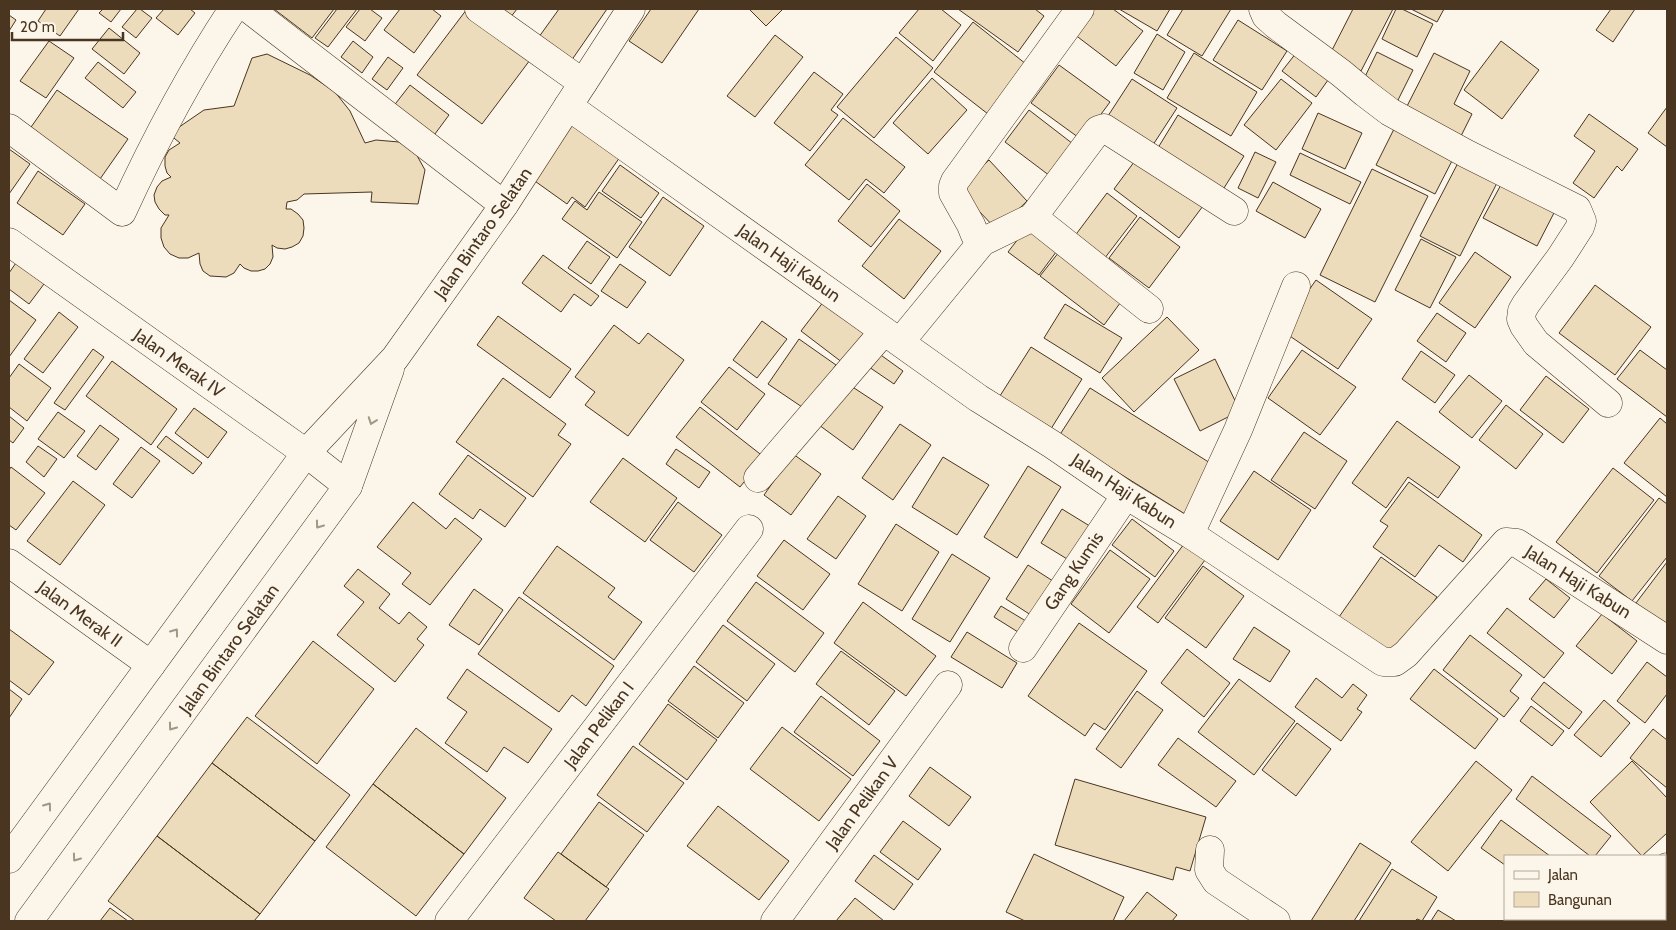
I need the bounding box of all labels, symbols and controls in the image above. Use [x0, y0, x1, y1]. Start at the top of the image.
scale bar [12, 10, 124, 42]
text: 20 m [20, 18, 55, 36]
street label: Jalan Bintaro Selatan [429, 163, 537, 304]
street label: Jalan Haji Kabun [732, 219, 845, 307]
street label: Jalan Merak IV [129, 323, 229, 402]
one-way arrow [368, 416, 378, 424]
street label: Jalan Haji Kabun [1066, 448, 1181, 533]
one-way arrow [316, 519, 325, 529]
street label: Gang Kumis [1040, 528, 1108, 614]
street label: Jalan Haji Kabun [1520, 540, 1635, 623]
street label: Jalan Merak II [33, 575, 127, 652]
street label: Jalan Bintaro Selatan [174, 580, 284, 719]
one-way arrow [169, 628, 178, 638]
street label: Jalan Pelikan I [559, 677, 639, 773]
one-way arrow [169, 721, 177, 730]
street label: Jalan Pelikan V [820, 752, 903, 854]
one-way arrow [42, 802, 51, 812]
one-way arrow [73, 852, 81, 861]
legend [1504, 855, 1666, 920]
text: Jalan [1547, 866, 1578, 884]
text: Bangunan [1548, 891, 1612, 909]

